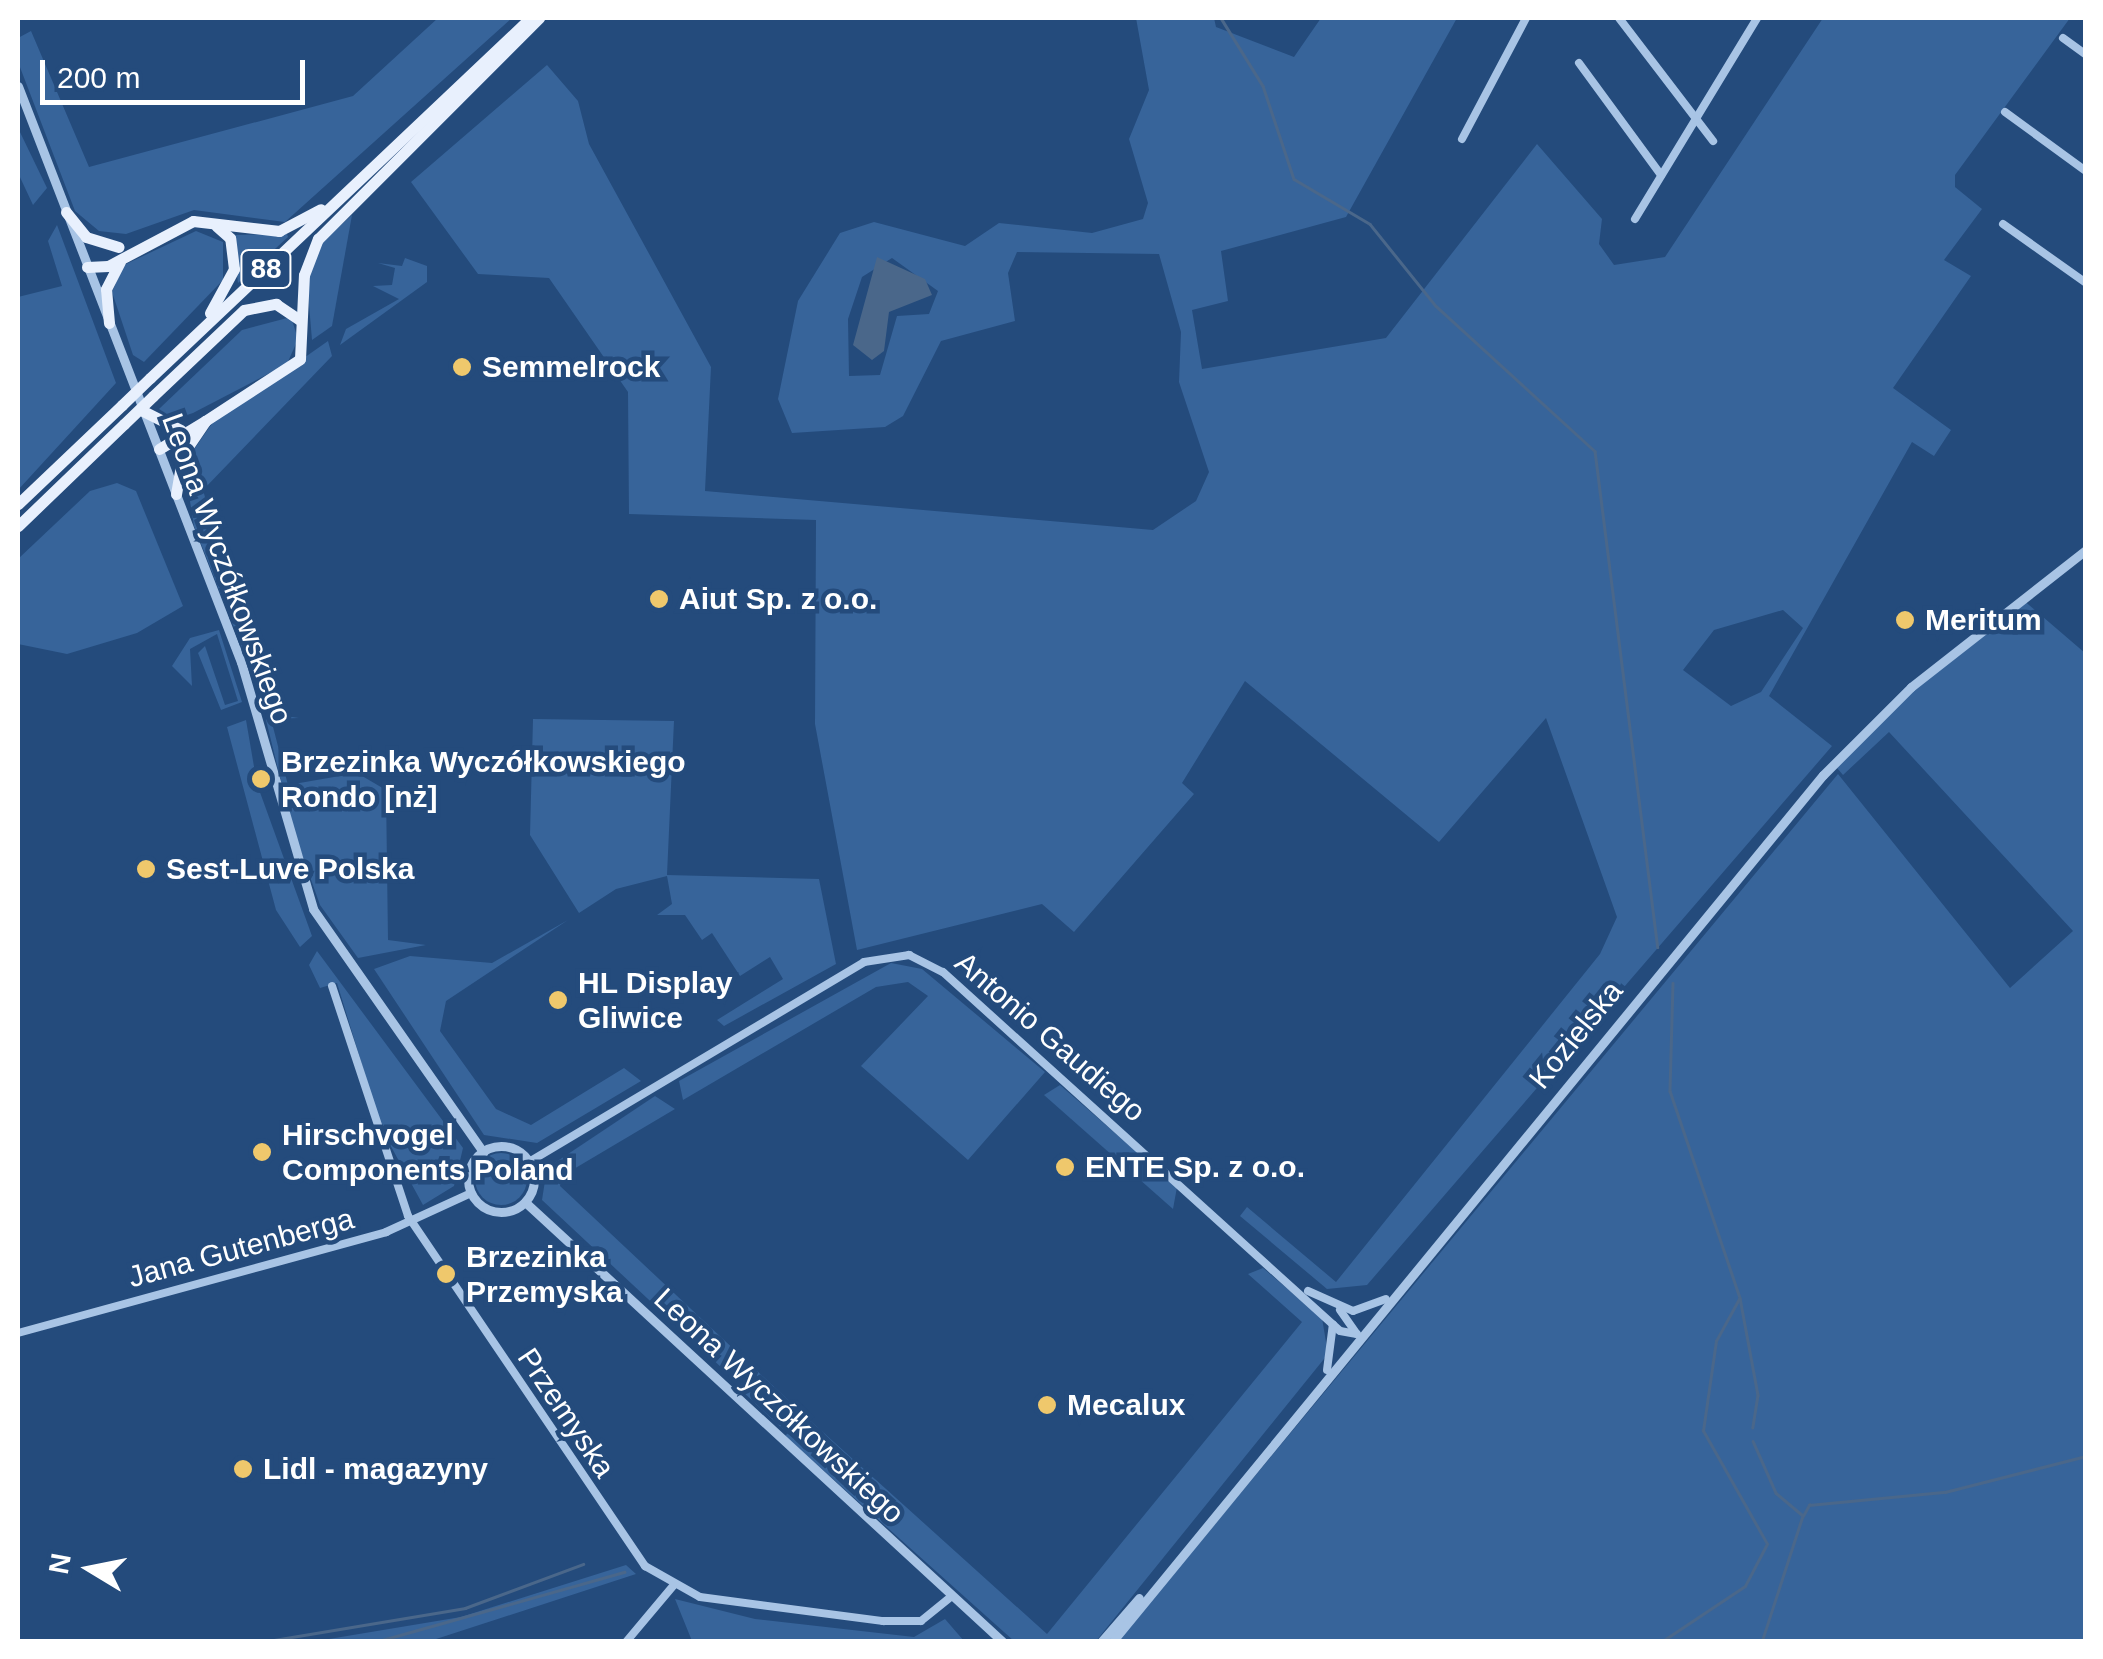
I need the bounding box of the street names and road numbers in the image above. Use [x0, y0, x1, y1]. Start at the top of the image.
road number: 88 [238, 246, 294, 292]
street label: Leona Wyczółkowskiego [154, 409, 300, 729]
street label: Antonio Gaudiego [948, 945, 1152, 1129]
street label: Kozielska [1522, 974, 1630, 1096]
street label: Jana Gutenberga [124, 1201, 358, 1295]
street label: Leona Wyczółkowskiego [647, 1281, 911, 1531]
street label: Przemyska [510, 1341, 622, 1485]

